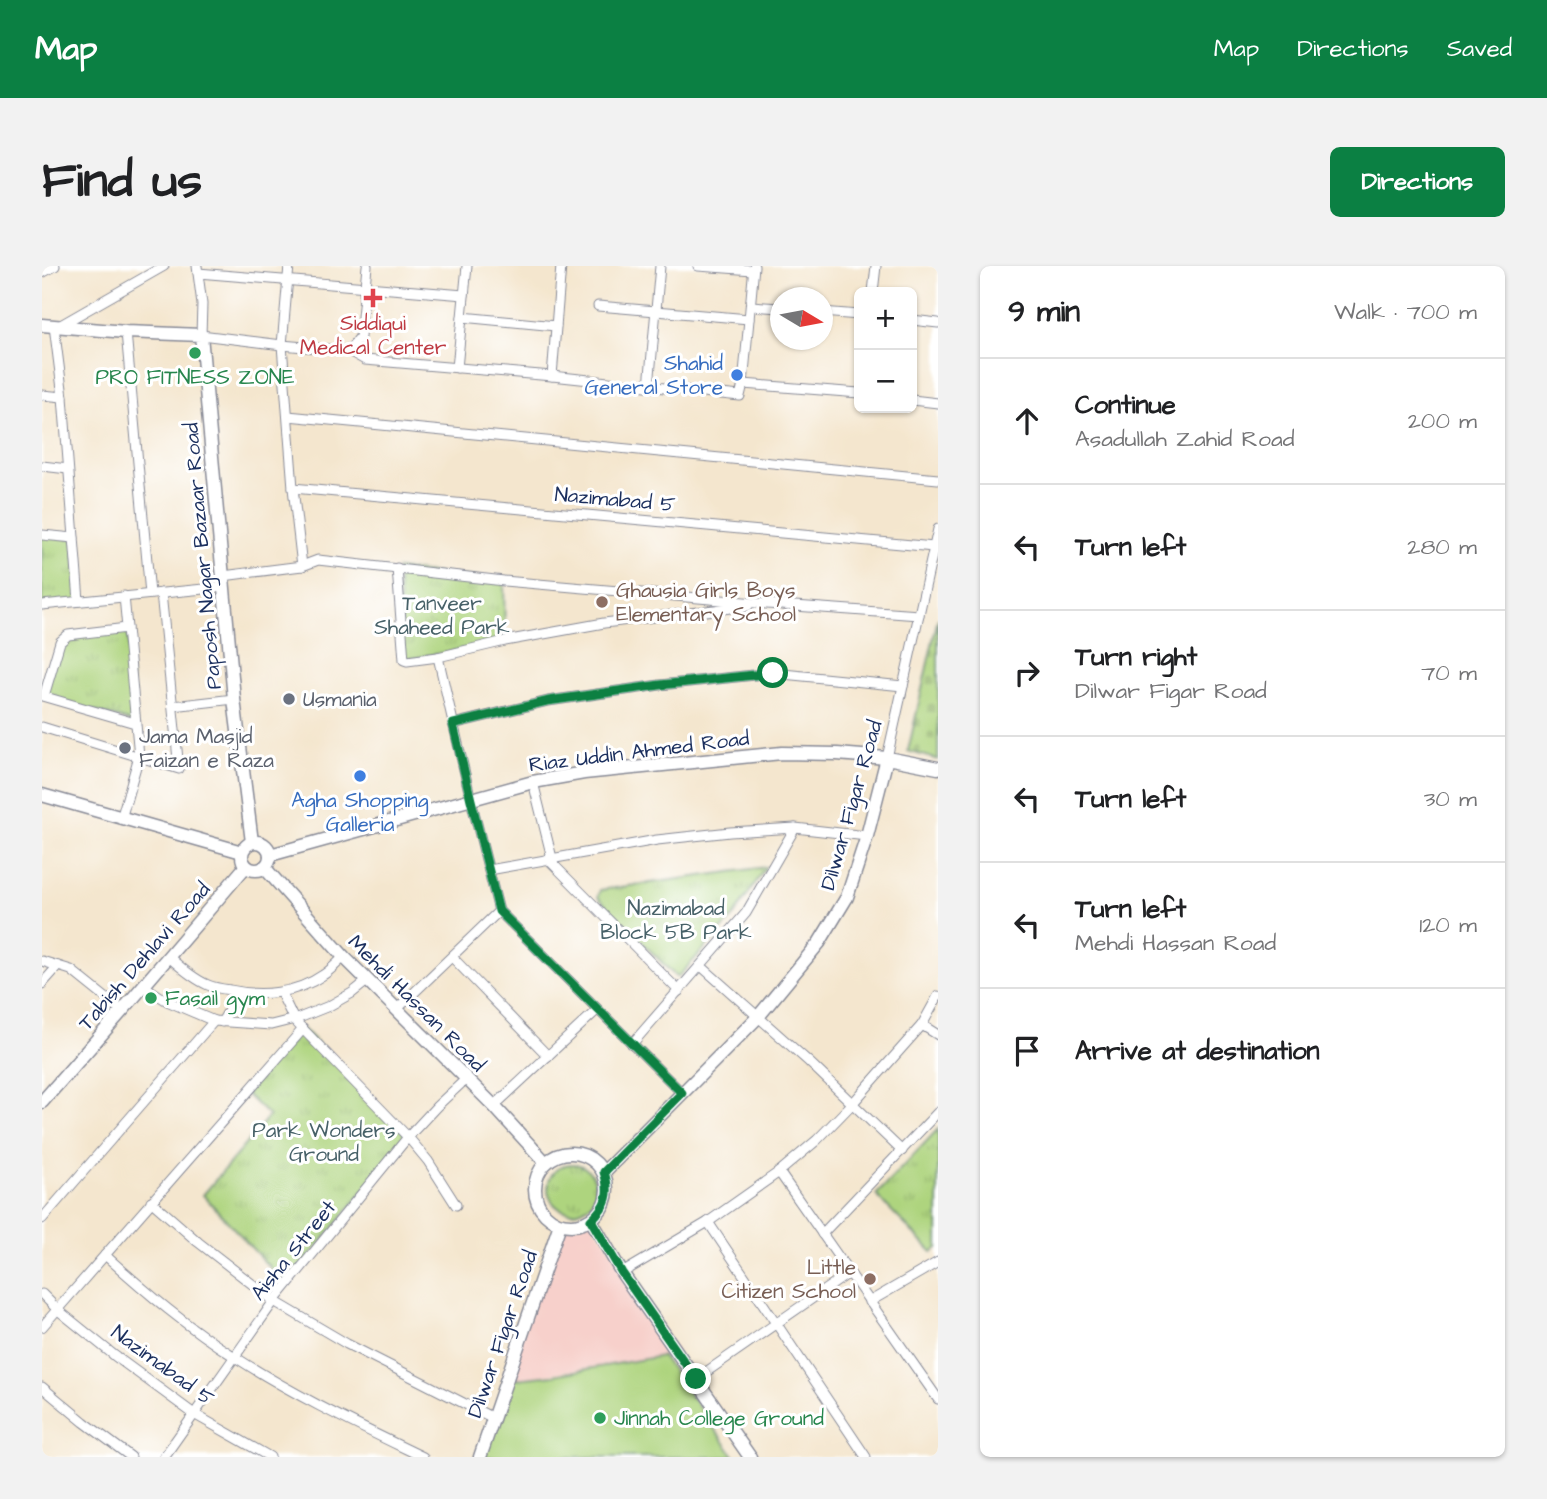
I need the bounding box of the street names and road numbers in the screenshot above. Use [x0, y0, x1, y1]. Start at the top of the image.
street label: Paposh Nagar Bazaar Road [176, 421, 231, 691]
street label: Nazimabad 5 [553, 480, 677, 519]
street label: Dilwar Figar Road [813, 717, 892, 894]
street label: Riaz Uddin Ahmed Road [527, 724, 751, 779]
street label: Tabish Dehlavi Road [72, 876, 217, 1037]
street label: Mehdi Hassan Road [341, 928, 492, 1079]
street label: Aisha Street [244, 1194, 343, 1307]
street label: Dilwar Figar Road [460, 1246, 547, 1422]
street label: Nazimabad 5 [105, 1318, 220, 1413]

